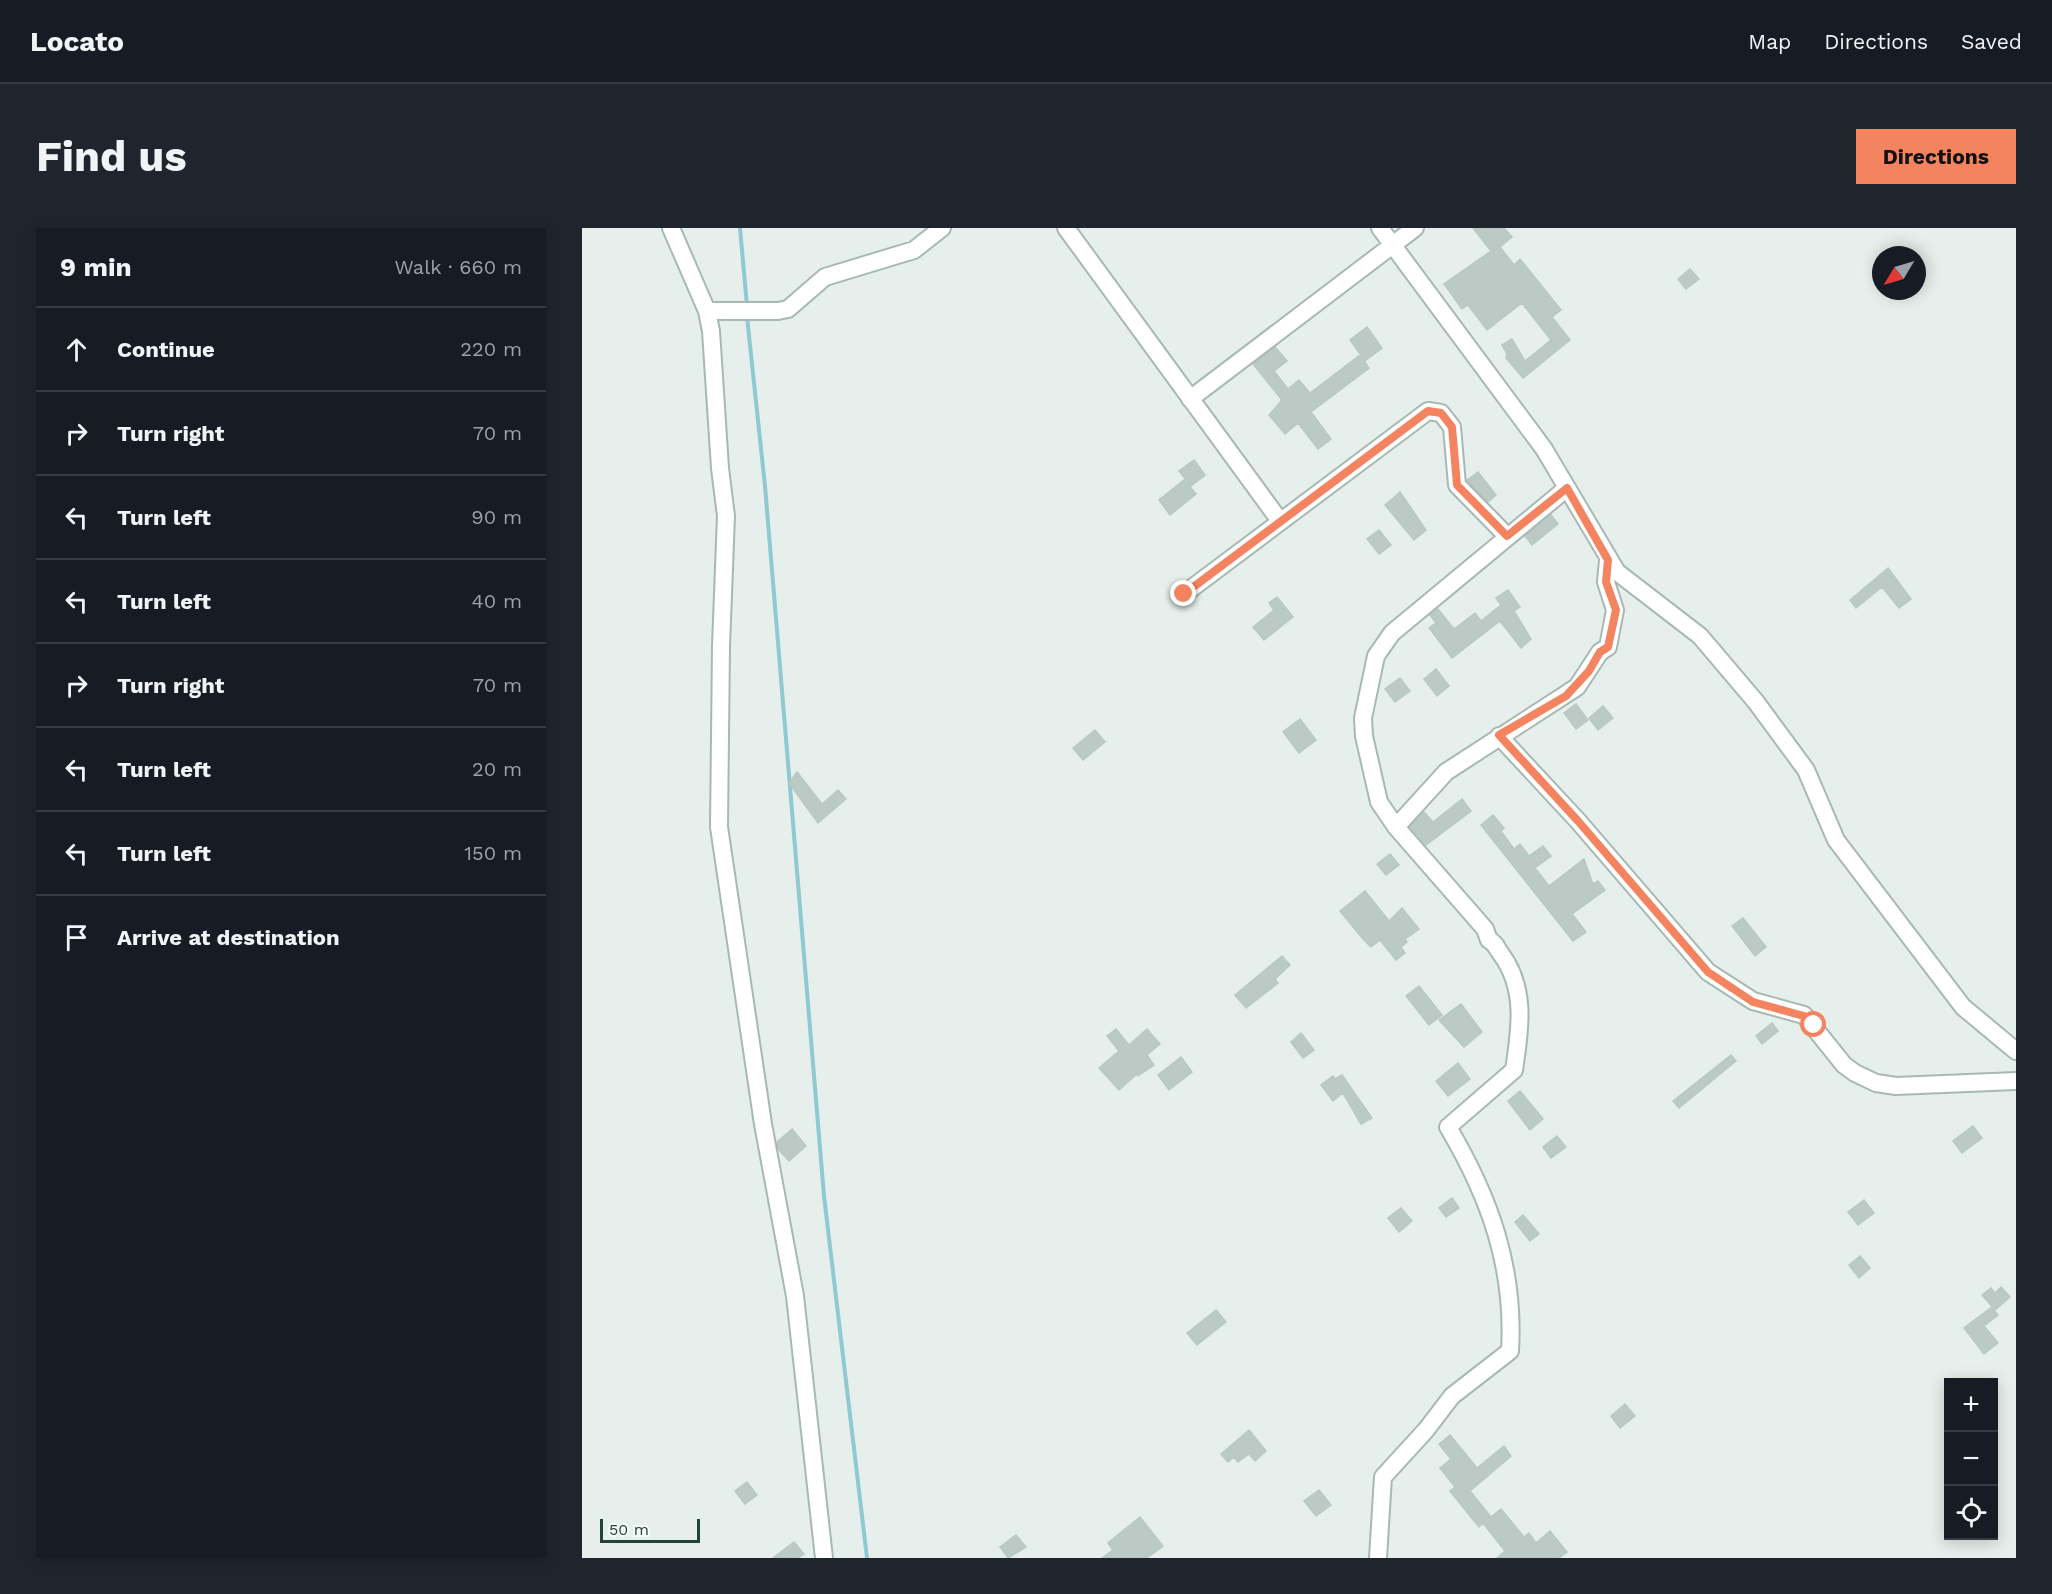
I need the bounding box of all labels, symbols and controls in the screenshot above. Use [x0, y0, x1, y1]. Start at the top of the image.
text: Locato [30, 25, 124, 58]
text: Map [1748, 29, 1791, 54]
text: Directions [1824, 29, 1928, 54]
text: Saved [1961, 29, 2022, 54]
button: Directions [1856, 129, 2016, 184]
text: Find us [36, 132, 187, 181]
north arrow [1872, 246, 1926, 300]
text: 9 min [60, 252, 132, 282]
text: Walk · 660 m [394, 255, 522, 279]
icon: ahead [60, 333, 93, 366]
text: Continue [117, 337, 215, 362]
text: 220 m [460, 337, 522, 361]
icon: right [60, 417, 93, 450]
text: Turn right [117, 421, 224, 446]
text: 70 m [473, 421, 522, 445]
icon: left [60, 501, 93, 534]
text: Turn left [117, 505, 211, 530]
text: 90 m [471, 505, 522, 529]
route end [1170, 580, 1196, 606]
icon: left [60, 585, 93, 618]
text: Turn left [117, 589, 211, 614]
text: 40 m [471, 589, 522, 613]
icon: right [60, 669, 93, 702]
text: Turn right [117, 673, 224, 698]
text: 70 m [473, 673, 522, 697]
icon: left [60, 753, 93, 786]
text: Turn left [117, 757, 211, 782]
text: 20 m [472, 757, 522, 781]
icon: left [60, 837, 93, 870]
text: Turn left [117, 841, 211, 866]
text: 150 m [464, 841, 522, 865]
icon: arrive [60, 921, 93, 954]
text: Arrive at destination [117, 925, 340, 950]
route start [1800, 1011, 1826, 1037]
map controls [1944, 1378, 1998, 1540]
button: + [1944, 1378, 1998, 1432]
button: − [1944, 1432, 1998, 1486]
button: locate [1944, 1486, 1998, 1540]
scale bar [600, 1516, 700, 1544]
text: 50 m [609, 1520, 649, 1539]

